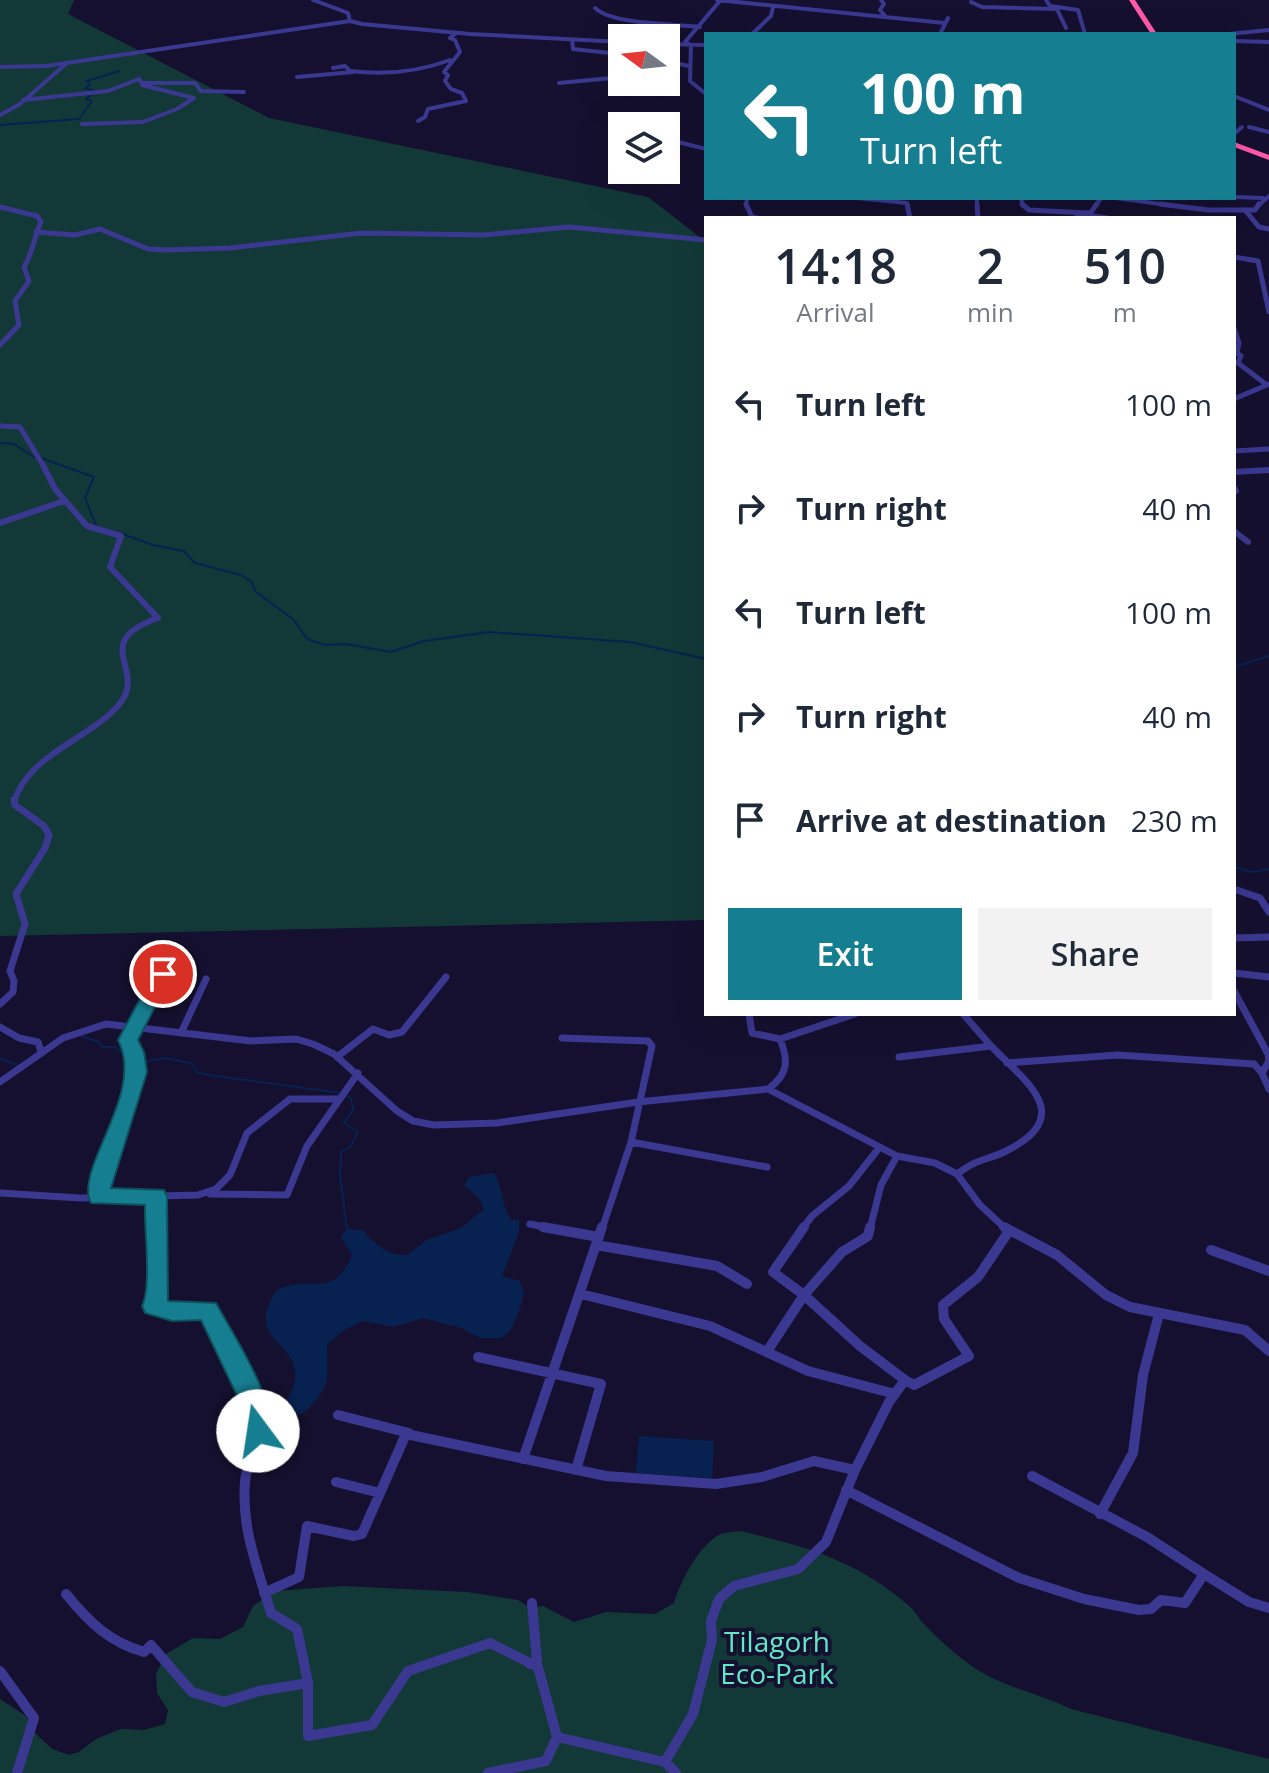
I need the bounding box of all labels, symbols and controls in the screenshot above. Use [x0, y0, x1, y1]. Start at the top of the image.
north arrow [608, 24, 680, 96]
map controls [608, 24, 680, 184]
text: 100 m [860, 54, 1026, 130]
icon: left [728, 64, 832, 168]
button: layers [608, 112, 680, 184]
text: Turn left [860, 126, 1002, 175]
text: 14:18 [774, 233, 897, 298]
text: 2 [977, 233, 1004, 298]
text: 510 [1084, 233, 1166, 298]
text: Arrival [796, 294, 875, 330]
text: min [967, 294, 1014, 330]
text: m [1113, 294, 1137, 330]
icon: left [728, 382, 772, 426]
text: Turn left [796, 384, 926, 425]
text: 100 m [1125, 384, 1212, 425]
icon: right [728, 486, 772, 530]
text: Turn right [796, 488, 947, 529]
text: 40 m [1142, 488, 1212, 529]
icon: left [728, 590, 772, 634]
text: Turn left [796, 592, 926, 633]
text: 100 m [1125, 592, 1212, 633]
icon: right [728, 694, 772, 738]
text: Turn right [796, 696, 947, 737]
text: 40 m [1142, 696, 1212, 737]
icon: arrive [728, 798, 772, 842]
text: Arrive at destination [796, 800, 1107, 841]
text: 230 m [1131, 800, 1218, 841]
button: Exit [728, 908, 962, 1000]
button: Share [978, 908, 1212, 1000]
pin [129, 940, 197, 1008]
icon: arrive [141, 952, 185, 996]
position arrow [216, 1389, 300, 1473]
park label: Tilagorh Eco-Park [720, 1622, 834, 1692]

